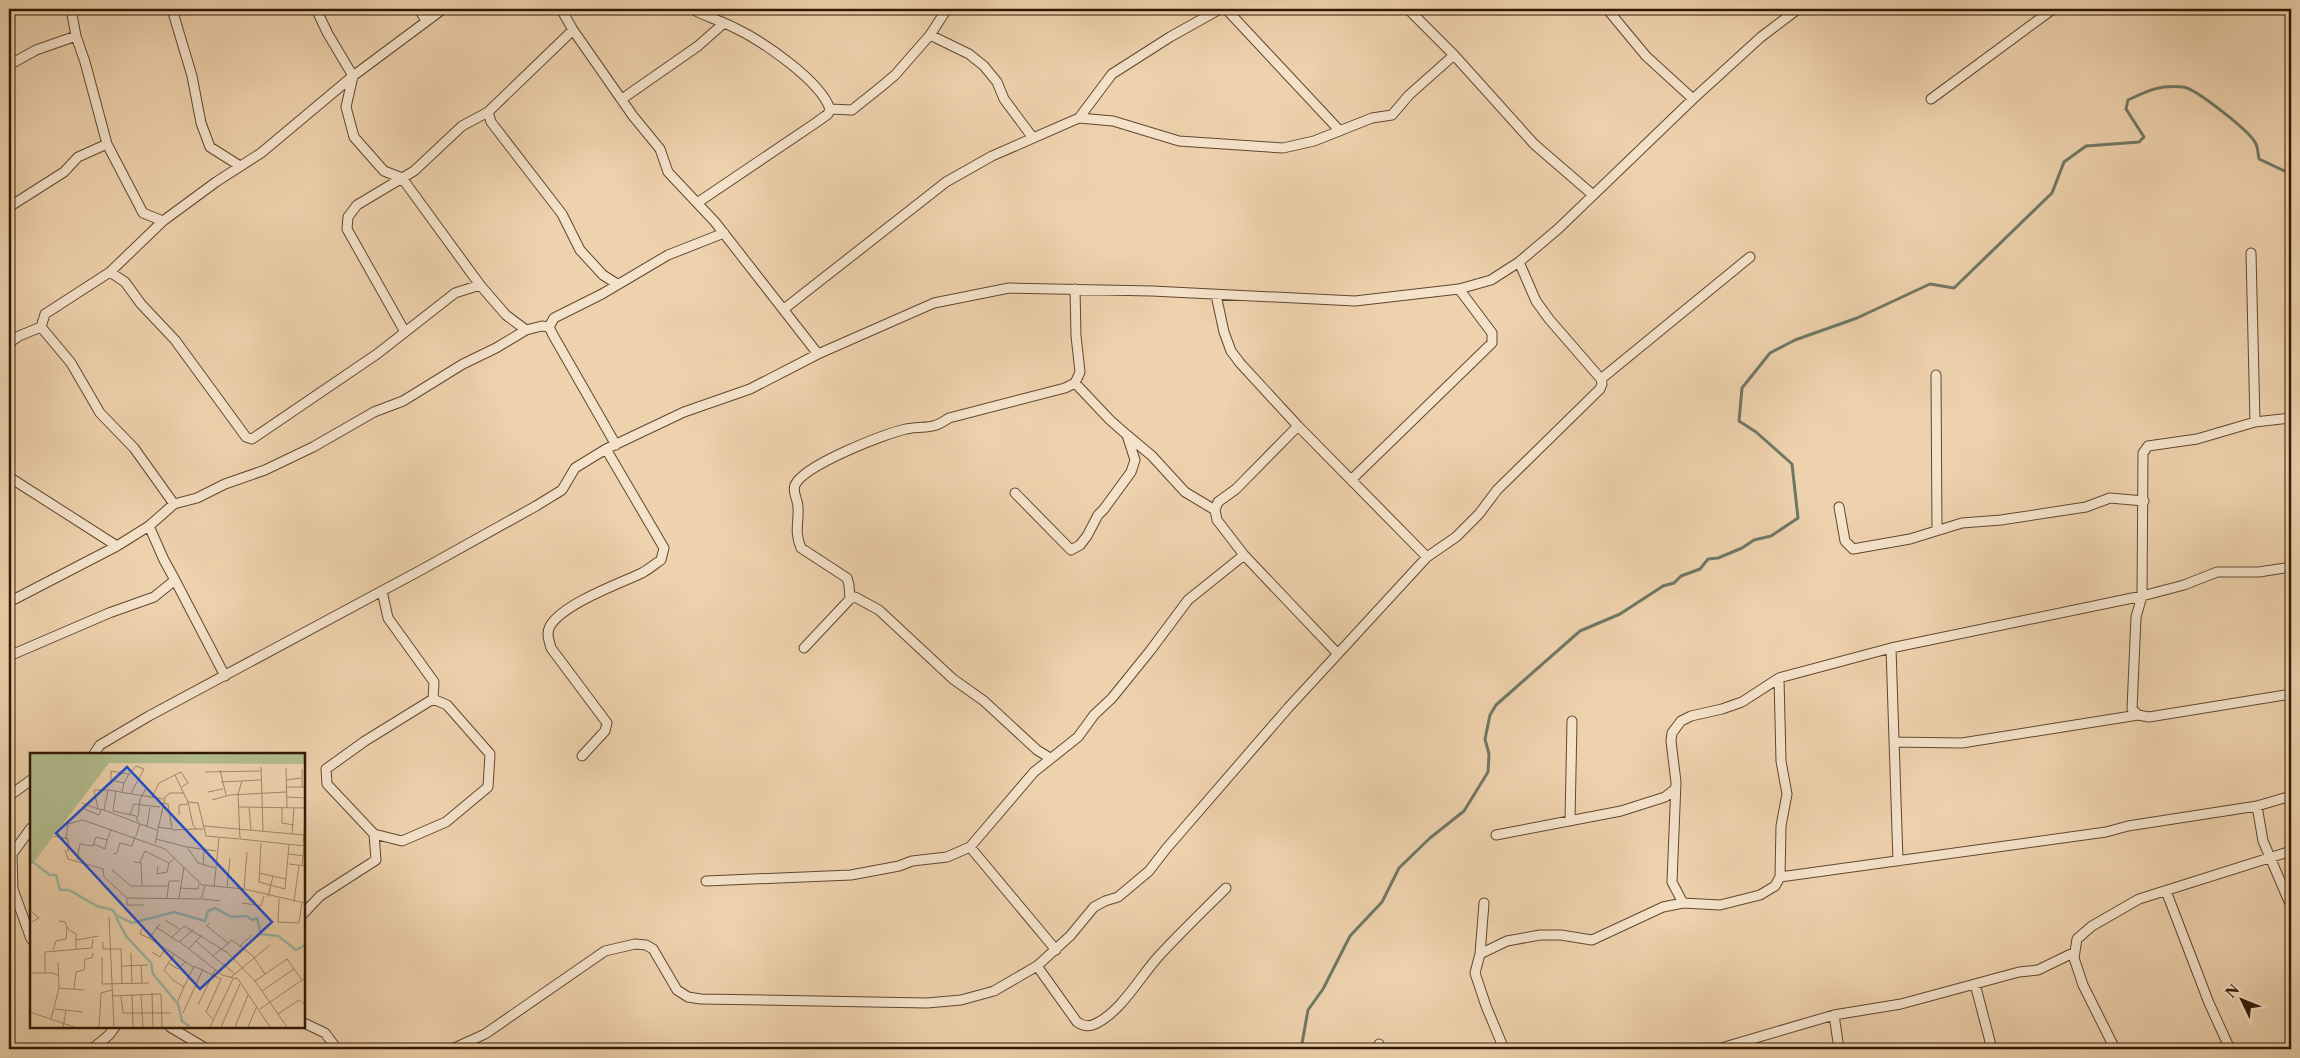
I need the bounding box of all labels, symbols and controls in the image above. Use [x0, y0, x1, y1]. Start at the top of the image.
inset map [30, 753, 305, 1028]
north arrow [2218, 976, 2268, 1026]
text: N [2222, 981, 2243, 1002]

